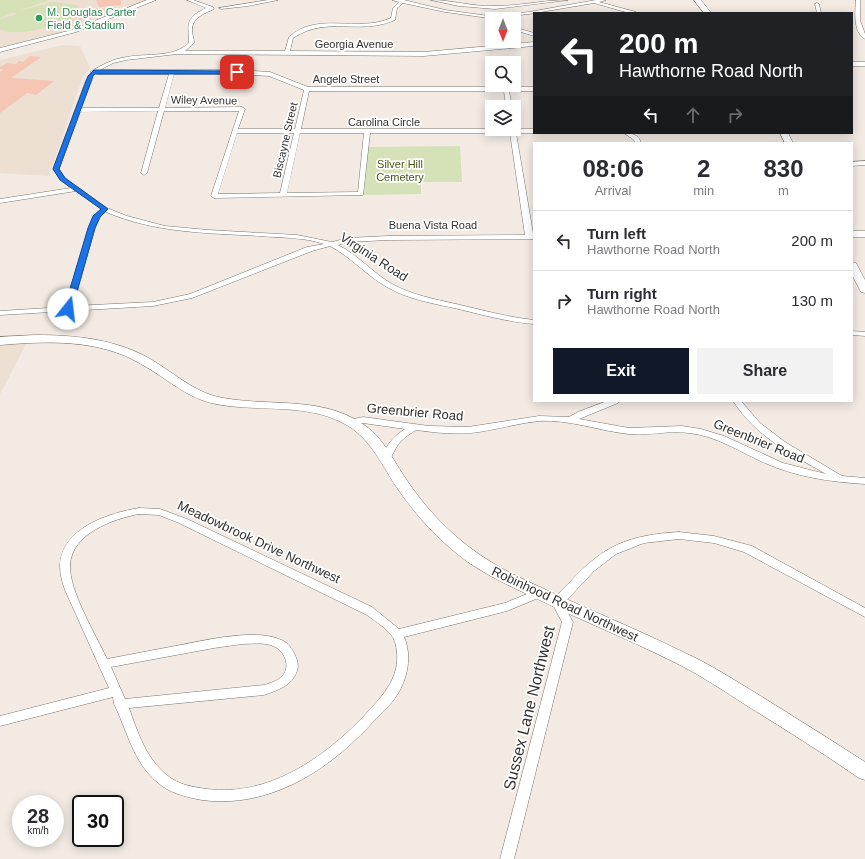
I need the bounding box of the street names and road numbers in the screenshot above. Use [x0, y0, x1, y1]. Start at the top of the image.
street label: Georgia Avenue [315, 38, 393, 50]
street label: Angelo Street [313, 73, 379, 85]
street label: Wiley Avenue [171, 93, 237, 107]
street label: Biscayne Street [270, 101, 300, 179]
street label: Carolina Circle [348, 116, 420, 128]
street label: Buena Vista Road [389, 219, 477, 231]
street label: Virginia Road [337, 230, 411, 284]
street label: Greenbrier Road [366, 400, 464, 424]
street label: Greenbrier Road [711, 416, 807, 466]
street label: Meadowbrook Drive Northwest [175, 498, 343, 587]
street label: Robinhood Road Northwest [489, 563, 641, 645]
street label: Sussex Lane Northwest [500, 623, 558, 792]

